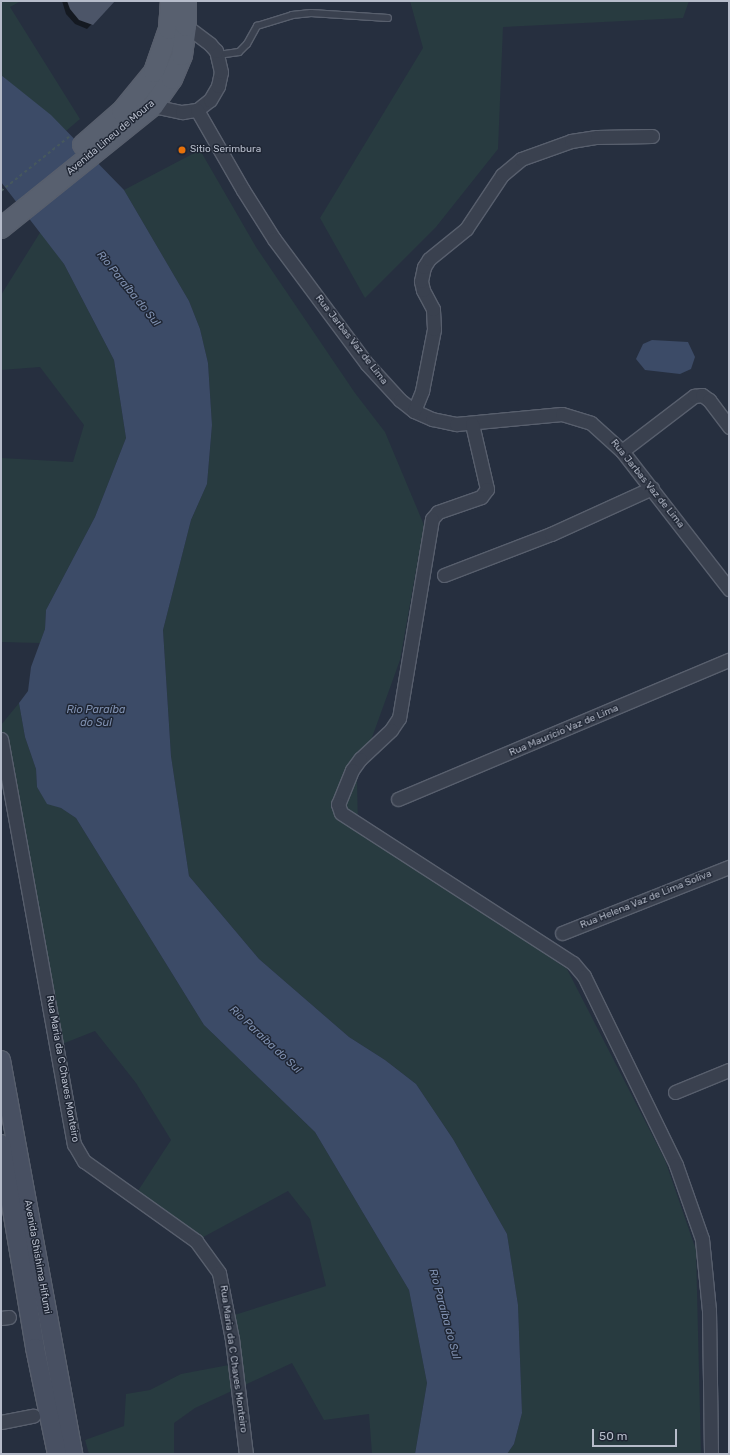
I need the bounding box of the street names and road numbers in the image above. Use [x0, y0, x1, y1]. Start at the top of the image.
street label: Avenida Lineu de Moura [65, 98, 157, 178]
street label: Rua Jarbas Vaz de Lima [312, 293, 390, 387]
street label: Rua Jarbas Vaz de Lima [608, 437, 686, 531]
street label: Rua Maurício Vaz de Lima [507, 702, 621, 760]
street label: Rua Helena Vaz de Lima Soliva [578, 868, 714, 932]
street label: Rua Maria da C Chaves Monteiro [43, 995, 81, 1143]
street label: Avenida Shishima Hifumi [21, 1199, 53, 1315]
street label: Rua Maria da C Chaves Monteiro [217, 1284, 249, 1434]

